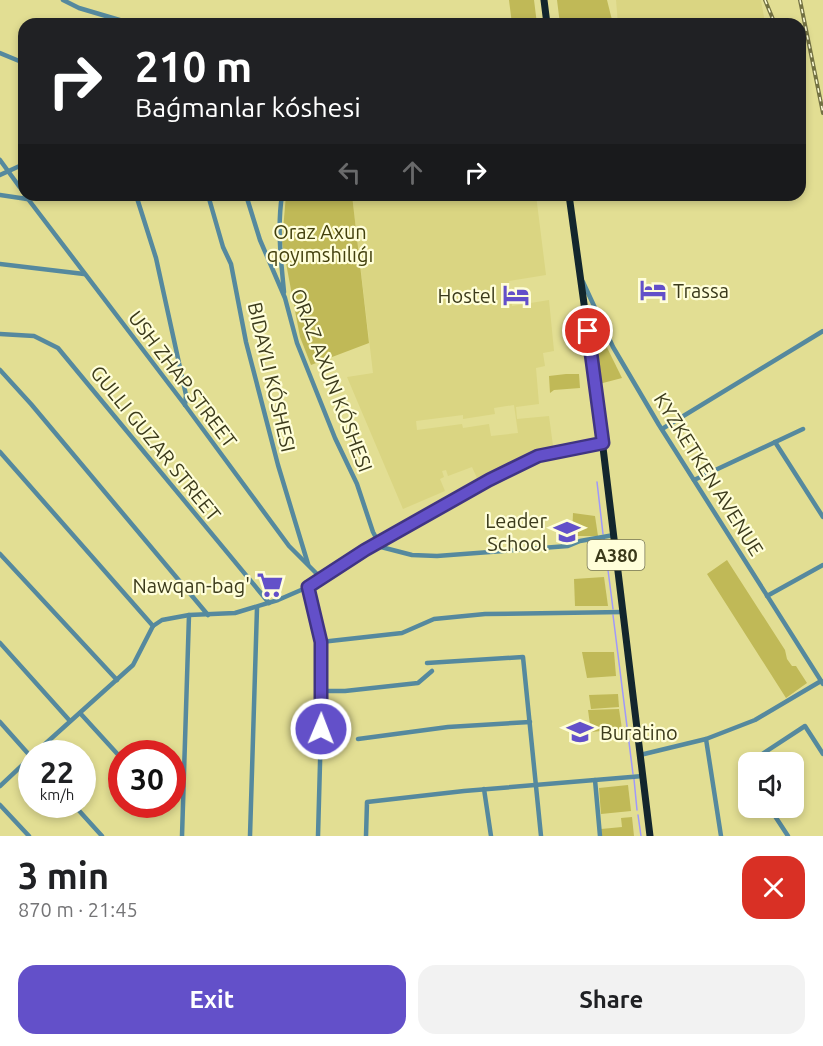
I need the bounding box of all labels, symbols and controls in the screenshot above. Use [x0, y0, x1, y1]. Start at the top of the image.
icon: right [36, 42, 114, 120]
text: 210 m [135, 43, 252, 90]
text: Baǵmanlar kóshesi [135, 92, 361, 122]
icon: left [333, 156, 366, 189]
icon: ahead [396, 156, 429, 189]
icon: right [459, 156, 492, 189]
park label: Oraz Axun qoyımshılıǵı [267, 220, 373, 266]
hotel icon: Trassa [638, 275, 668, 305]
place label: Trassa [673, 279, 729, 302]
hotel icon: Hostel [501, 280, 531, 310]
place label: Hostel [438, 284, 496, 307]
street label: ORAZ AXUN KÓSHESI [286, 285, 378, 475]
street label: BIDAYLI KÓSHESI [244, 300, 300, 454]
pin [562, 305, 613, 356]
street label: USH ZHAP STREET [124, 306, 242, 452]
icon: arrive [571, 314, 604, 347]
street label: GULLI GUZAR STREET [86, 361, 226, 525]
street label: KYZKETKEN AVENUE [650, 388, 768, 560]
place label: Leader School [485, 509, 547, 555]
school or university icon: Leader School [552, 517, 582, 547]
road number: A380 [588, 540, 644, 570]
supermarket icon: Nawqan-bag' [255, 570, 285, 600]
place label: Nawqan-bag' [132, 574, 250, 597]
position arrow [289, 697, 353, 761]
school or university icon: Buratino [565, 717, 595, 747]
place label: Buratino [600, 721, 678, 744]
speed limit sign: 30 [108, 740, 186, 818]
map controls [738, 752, 804, 818]
button: sound [738, 752, 804, 818]
text: 22 [40, 755, 74, 789]
text: km/h [40, 786, 74, 803]
text: 3 min [18, 855, 109, 896]
button: close [742, 856, 805, 919]
text: 870 m · 21:45 [18, 898, 138, 921]
button: Exit [18, 965, 406, 1034]
button: Share [418, 965, 805, 1034]

